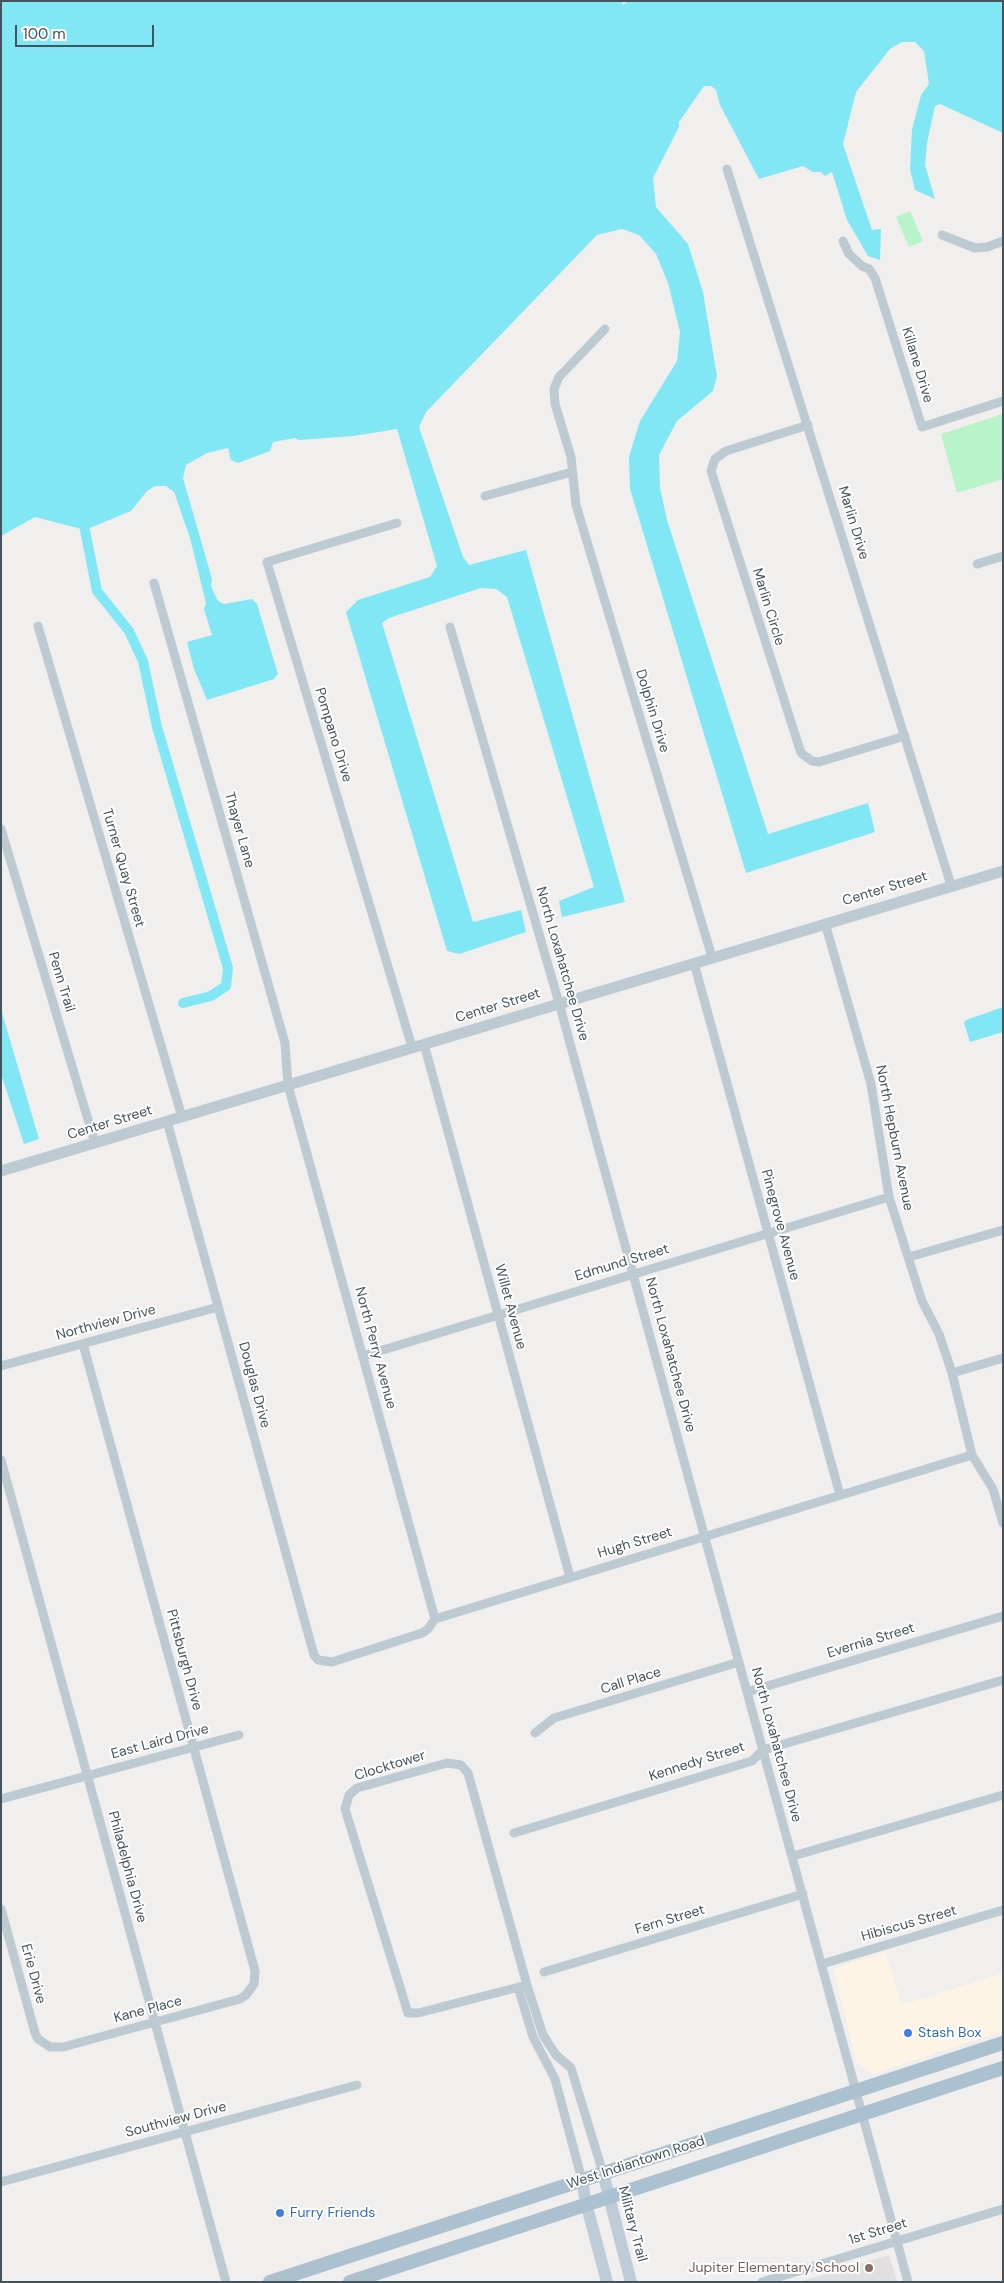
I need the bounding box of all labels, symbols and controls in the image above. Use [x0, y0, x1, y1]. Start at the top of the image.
scale bar [18, 15, 156, 47]
text: 100 m [23, 24, 66, 44]
street label: Killane Drive [898, 325, 936, 405]
street label: Marlin Drive [834, 484, 872, 562]
street label: Marlin Circle [748, 566, 788, 648]
street label: Dolphin Drive [631, 667, 673, 755]
street label: Pompano Drive [311, 686, 355, 784]
street label: Thayer Lane [220, 790, 258, 870]
street label: Turner Quay Street [98, 807, 148, 929]
street label: Center Street [841, 868, 929, 910]
street label: North Loxahatchee Drive [532, 885, 592, 1043]
street label: Penn Trail [44, 950, 78, 1014]
street label: Center Street [454, 985, 542, 1027]
street label: North Hepburn Avenue [872, 1064, 916, 1212]
street label: Center Street [66, 1102, 154, 1144]
street label: Pinegrove Avenue [757, 1168, 803, 1282]
street label: Edmund Street [573, 1241, 671, 1285]
street label: Willet Avenue [491, 1262, 529, 1352]
street label: North Loxahatchee Drive [641, 1276, 699, 1434]
street label: North Perry Avenue [351, 1285, 399, 1411]
street label: Northview Drive [54, 1302, 158, 1344]
street label: Douglas Drive [234, 1340, 274, 1430]
street label: Hugh Street [596, 1524, 674, 1562]
street label: Pittsburgh Drive [162, 1608, 206, 1712]
street label: Evernia Street [825, 1620, 917, 1662]
street label: Call Place [599, 1664, 663, 1698]
street label: North Loxahatchee Drive [747, 1666, 805, 1824]
street label: East Laird Drive [109, 1721, 211, 1763]
street label: Kennedy Street [647, 1739, 747, 1785]
street label: Clocktower [352, 1747, 428, 1785]
street label: Philadelphia Drive [104, 1809, 150, 1925]
street label: Fern Street [633, 1901, 707, 1939]
street label: Hibiscus Street [859, 1902, 959, 1946]
street label: Erie Drive [17, 1942, 49, 2006]
street label: Kane Place [112, 1993, 184, 2027]
place label: Stash Box [918, 2025, 981, 2041]
marker: Stash Box [902, 2027, 914, 2039]
street label: Southview Drive [124, 2098, 228, 2142]
street label: West Indiantown Road [565, 2133, 707, 2193]
street label: Military Trail [614, 2184, 650, 2264]
place label: Furry Friends [290, 2205, 375, 2221]
marker: Furry Friends [274, 2207, 286, 2219]
street label: 1st Street [847, 2215, 909, 2249]
place label: Jupiter Elementary School [689, 2260, 859, 2276]
marker: Jupiter Elementary School [863, 2262, 875, 2274]

